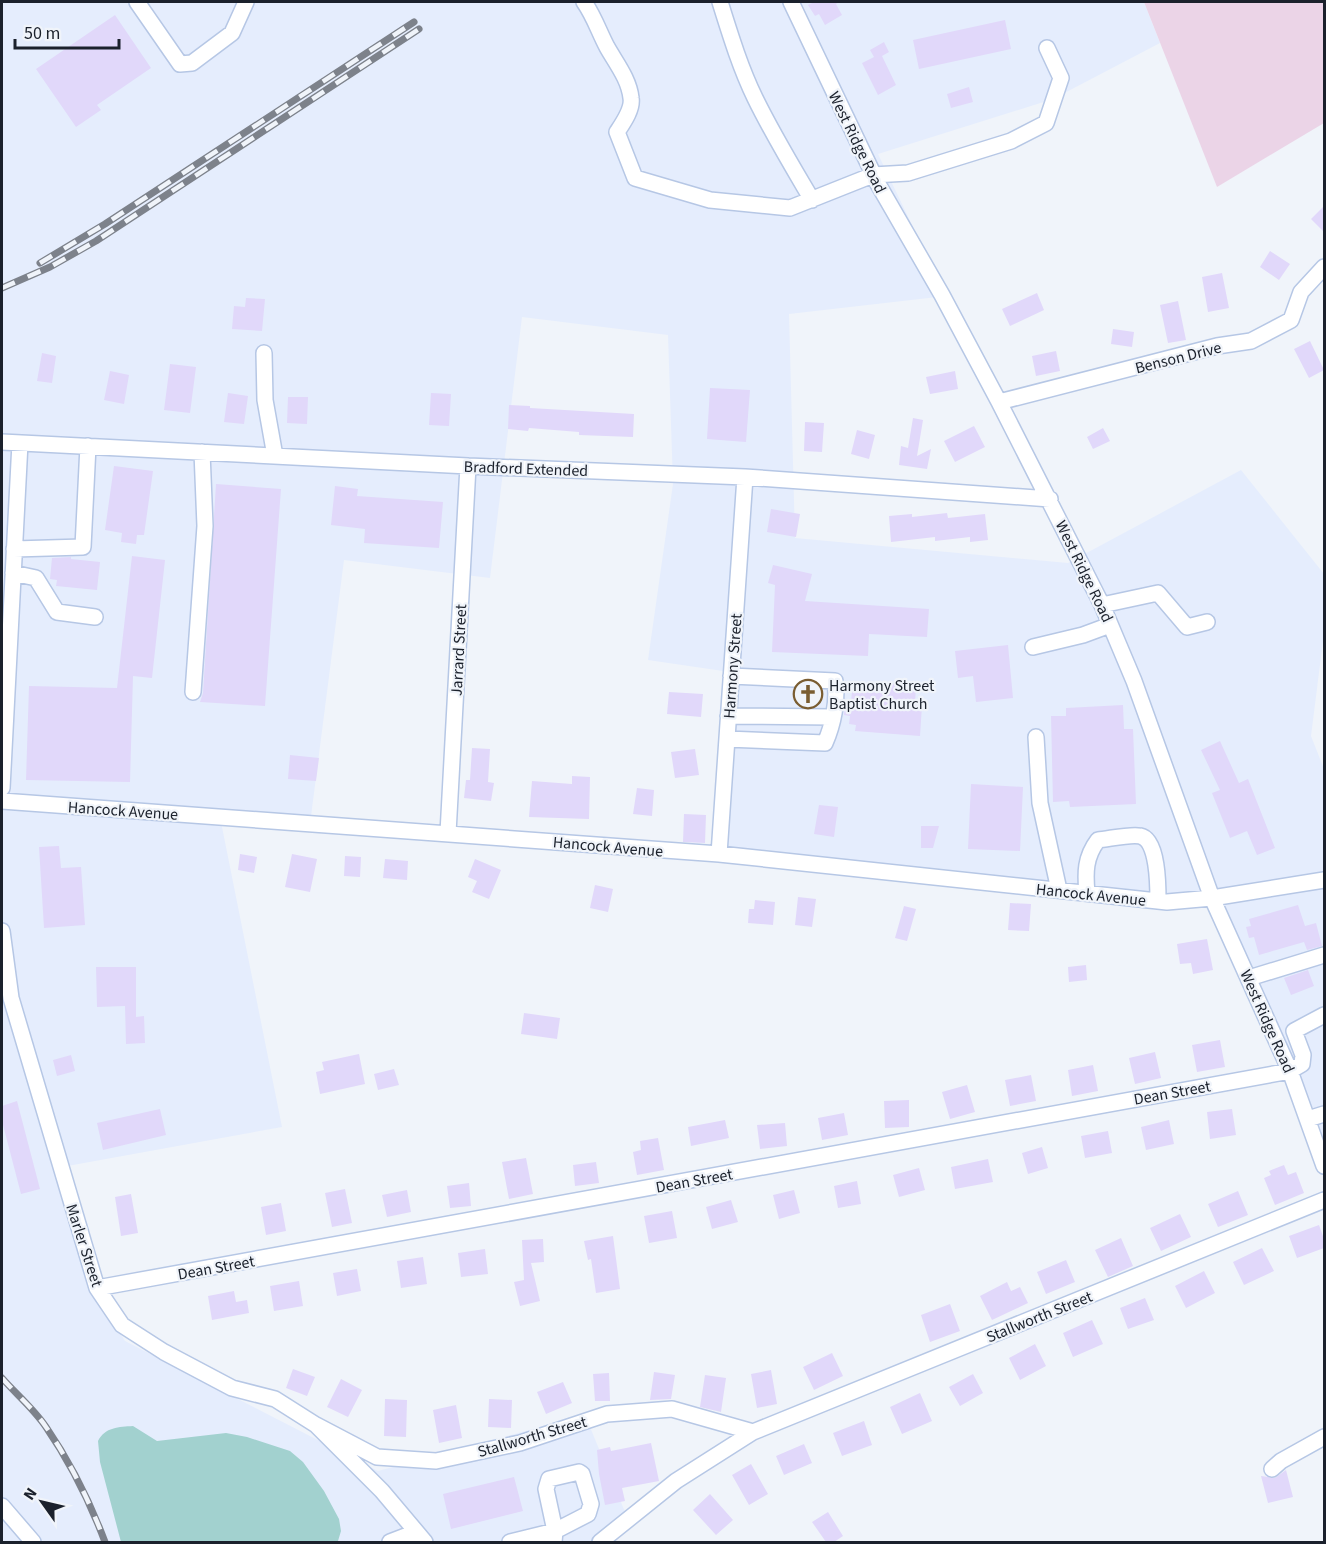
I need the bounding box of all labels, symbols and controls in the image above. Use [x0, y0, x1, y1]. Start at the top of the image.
scale bar [15, 12, 118, 50]
text: 50 m [24, 21, 60, 46]
street label: West Ridge Road [823, 88, 891, 197]
street label: Benson Drive [1133, 337, 1224, 379]
street label: Bradford Extended [463, 456, 589, 482]
street label: West Ridge Road [1050, 517, 1118, 626]
street label: Jarrard Street [446, 603, 472, 697]
street label: Harmony Street [718, 612, 748, 719]
place label: Harmony Street Baptist Church [829, 675, 935, 715]
church icon: Harmony Street Baptist Church [792, 678, 824, 710]
street label: Hancock Avenue [67, 796, 179, 826]
street label: Hancock Avenue [552, 831, 664, 863]
street label: Hancock Avenue [1035, 878, 1147, 912]
street label: West Ridge Road [1235, 966, 1300, 1076]
street label: Dean Street [1132, 1075, 1213, 1111]
street label: Dean Street [654, 1163, 735, 1199]
street label: Marler Street [60, 1201, 108, 1290]
street label: Dean Street [176, 1250, 257, 1286]
street label: Stallworth Street [983, 1285, 1096, 1348]
street label: Stallworth Street [475, 1411, 590, 1463]
north arrow [12, 1472, 72, 1532]
text: N [18, 1484, 42, 1505]

